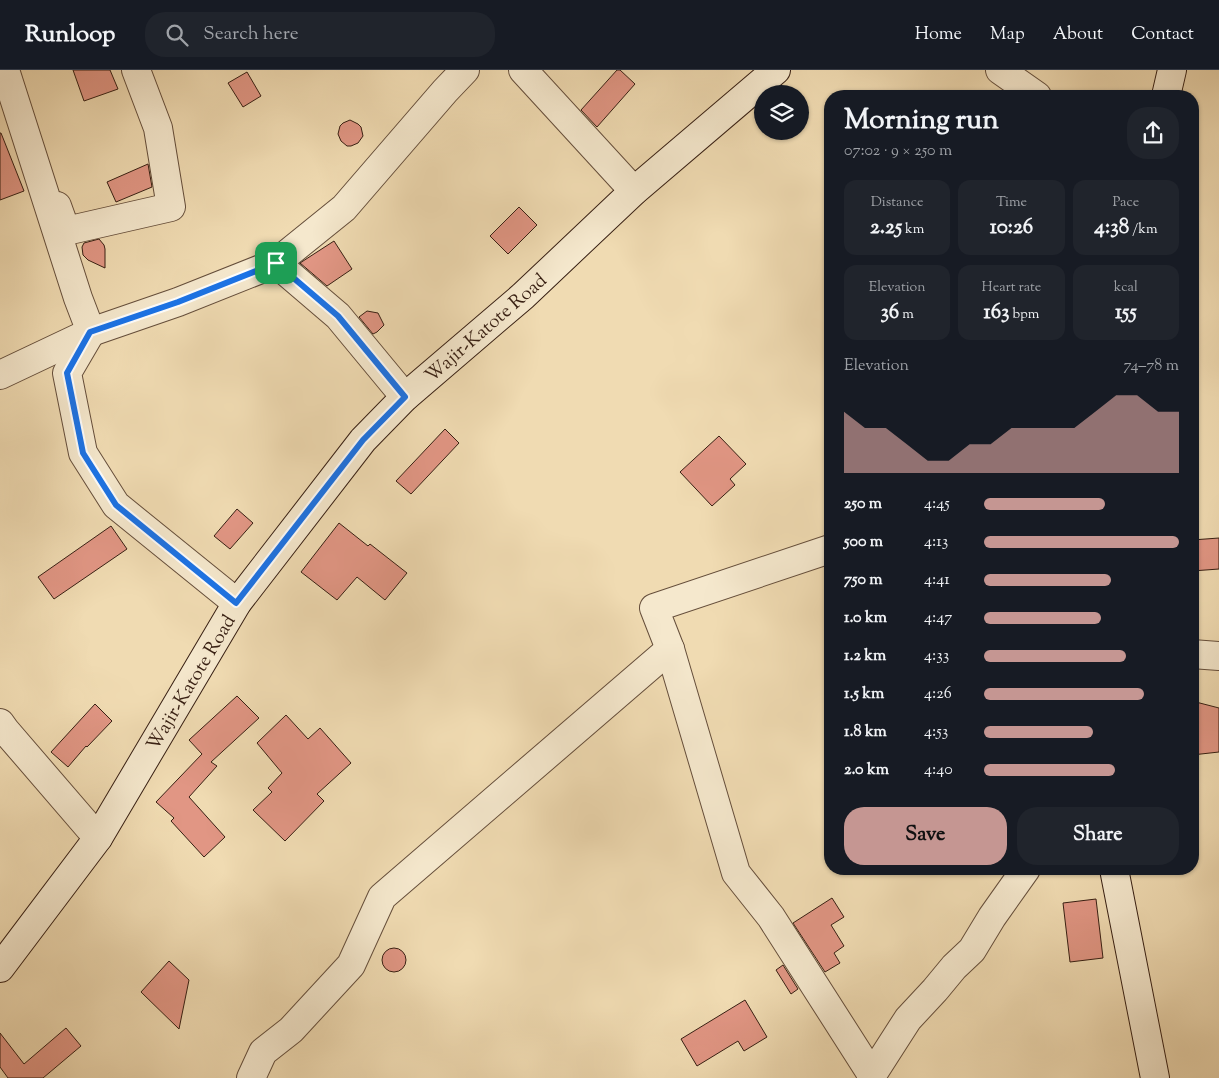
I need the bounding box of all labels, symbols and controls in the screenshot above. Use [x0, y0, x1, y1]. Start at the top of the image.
search box [145, 12, 495, 57]
text: Runloop [25, 18, 115, 52]
icon: search [163, 21, 191, 49]
text: Search here [203, 21, 299, 48]
text: Home [915, 22, 962, 48]
text: Map [990, 22, 1025, 48]
text: About [1053, 22, 1103, 48]
text: Contact [1131, 22, 1194, 48]
map controls [754, 85, 809, 140]
button: layers [754, 85, 809, 140]
text: Morning run [844, 101, 999, 141]
button: share [1127, 107, 1179, 159]
text: 07:02 · 9 × 250 m [844, 140, 952, 163]
text: Distance [871, 193, 924, 213]
text: Time [996, 193, 1027, 213]
text: Pace [1112, 193, 1139, 213]
text: 2.25 [870, 213, 902, 243]
text: 10:26 [990, 213, 1033, 243]
text: 4:38 [1094, 213, 1129, 243]
text: km [902, 220, 924, 240]
text: /km [1129, 220, 1157, 240]
pin [255, 242, 297, 284]
icon: arrive [262, 249, 290, 277]
street label: Wajir-Katote Road [420, 268, 554, 390]
text: Elevation [869, 278, 926, 298]
text: Heart rate [982, 278, 1041, 298]
text: kcal [1114, 278, 1138, 298]
text: 36 [881, 298, 899, 328]
text: 163 [984, 298, 1010, 328]
text: 155 [1115, 298, 1137, 328]
text: m [899, 305, 914, 325]
text: bpm [1010, 305, 1039, 325]
text: Elevation [844, 355, 909, 378]
text: 74–78 m [1123, 355, 1179, 378]
text: 250 m [844, 493, 882, 516]
text: 4:45 [924, 493, 950, 516]
text: 500 m [844, 531, 883, 554]
text: 4:13 [924, 531, 948, 554]
text: 750 m [844, 569, 883, 592]
text: 4:41 [924, 569, 950, 592]
text: 1.0 km [844, 607, 887, 630]
text: 4:47 [924, 607, 952, 630]
street label: Wajir-Katote Road [141, 610, 243, 756]
text: 1.2 km [844, 645, 886, 668]
text: 4:33 [924, 645, 949, 668]
text: 1.5 km [844, 683, 884, 706]
text: 4:26 [924, 683, 952, 706]
text: 1.8 km [844, 721, 887, 744]
text: 4:53 [924, 721, 948, 744]
text: 2.0 km [844, 759, 889, 782]
text: 4:40 [924, 759, 953, 782]
button: Save [844, 807, 1007, 865]
button: Share [1017, 807, 1179, 865]

